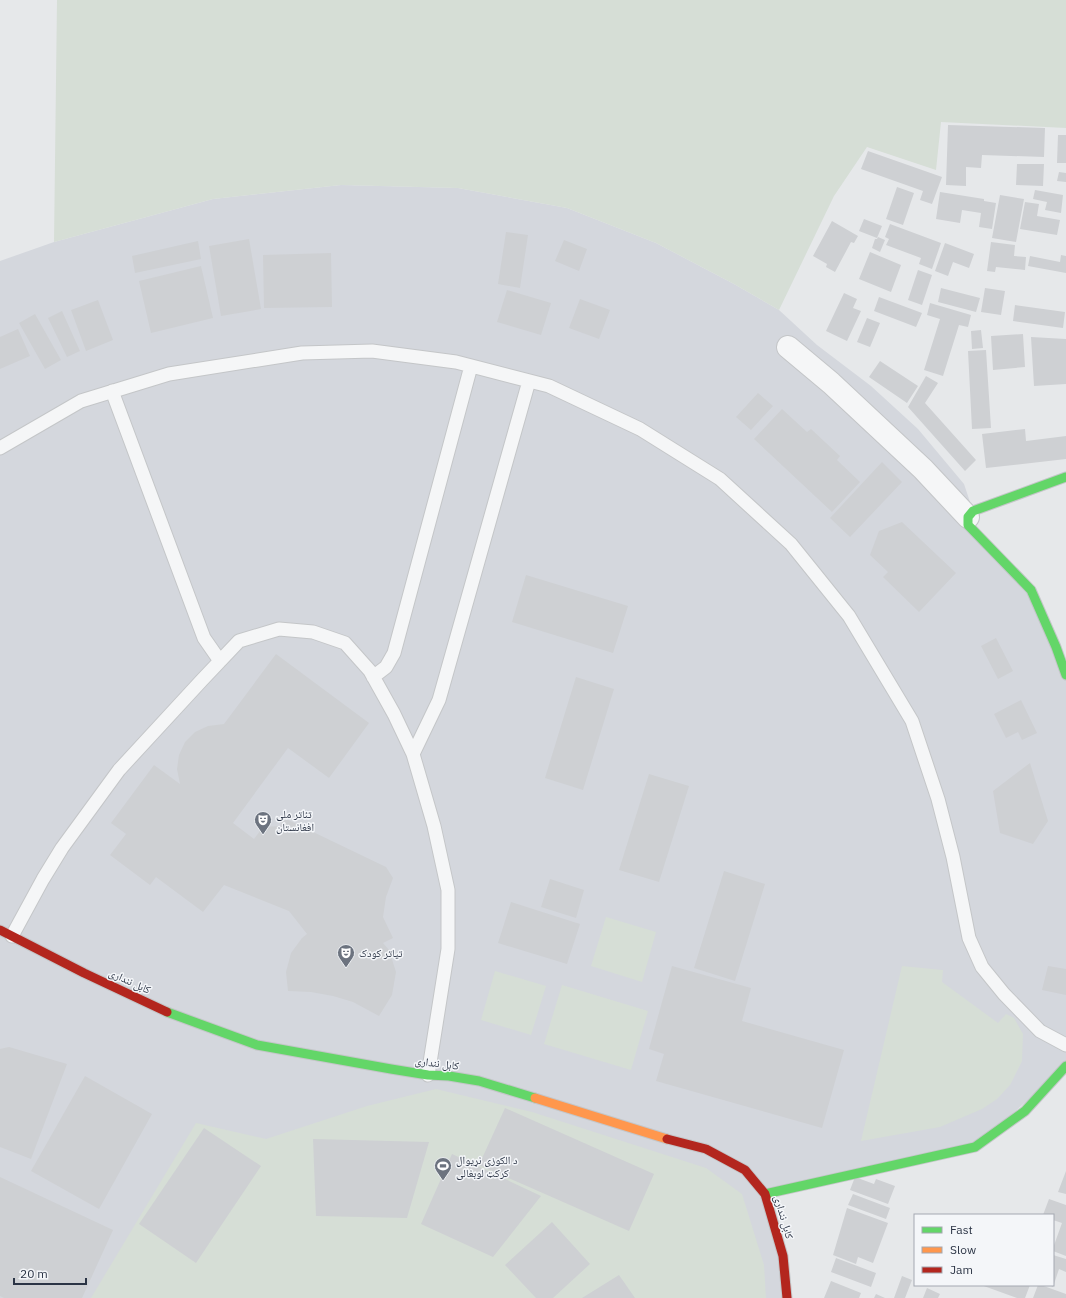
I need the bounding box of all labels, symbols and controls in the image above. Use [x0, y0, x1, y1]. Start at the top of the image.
place label: تئاتر ملی افغانستان [276, 807, 314, 834]
theatre icon: تئاتر ملی افغانستان [253, 810, 273, 835]
theatre icon: تیاتر کودک [336, 943, 356, 968]
place label: تیاتر کودک [359, 946, 403, 960]
street label: کابل ننداری [107, 965, 154, 997]
street label: کابل ننداری [414, 1053, 460, 1073]
place label: د الکوزی نړیوال کرکټ لوبغالی [456, 1153, 518, 1180]
sports icon: د الکوزی نړیوال کرکټ لوبغالی [433, 1156, 453, 1181]
street label: کابل ننداری [771, 1194, 797, 1241]
legend [914, 1214, 1054, 1286]
text: Fast [950, 1222, 973, 1237]
text: Slow [950, 1242, 976, 1257]
scale bar [14, 1260, 86, 1286]
text: Jam [950, 1262, 973, 1277]
text: 20 m [20, 1266, 48, 1281]

